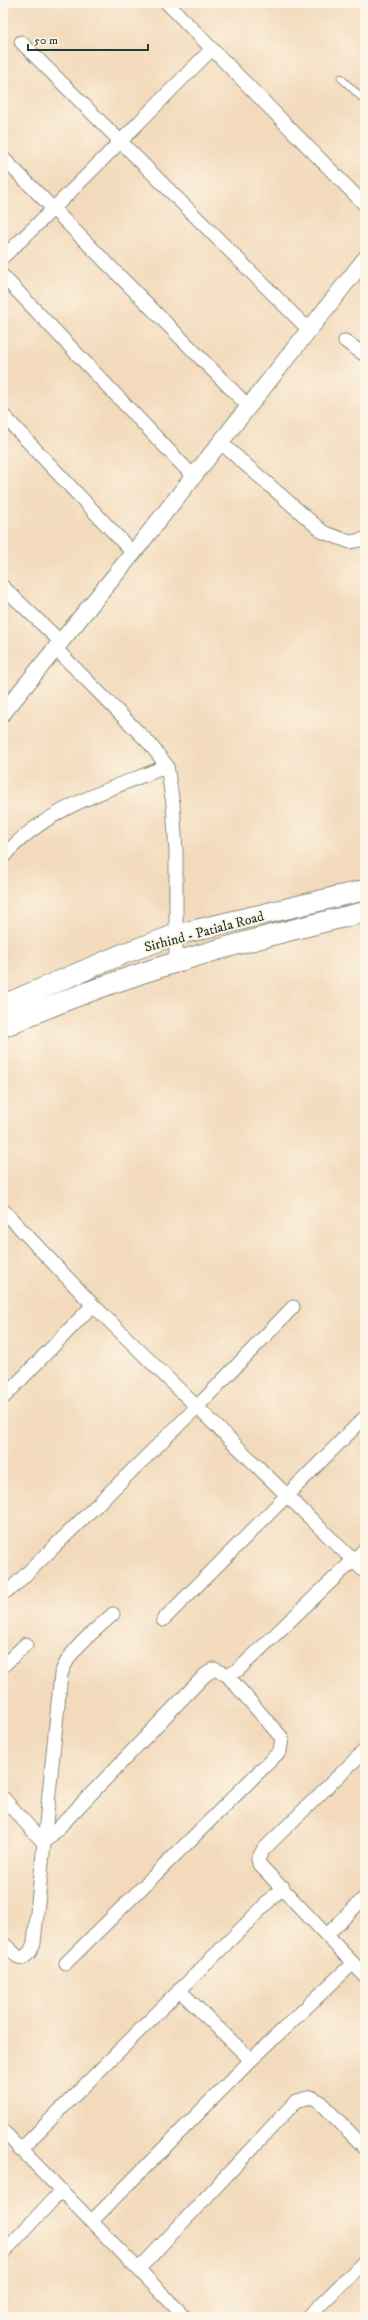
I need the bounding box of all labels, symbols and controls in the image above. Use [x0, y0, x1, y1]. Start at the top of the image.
scale bar [28, 26, 148, 52]
text: 50 m [34, 33, 58, 48]
street label: Sirhind - Patiala Road [142, 907, 266, 957]

